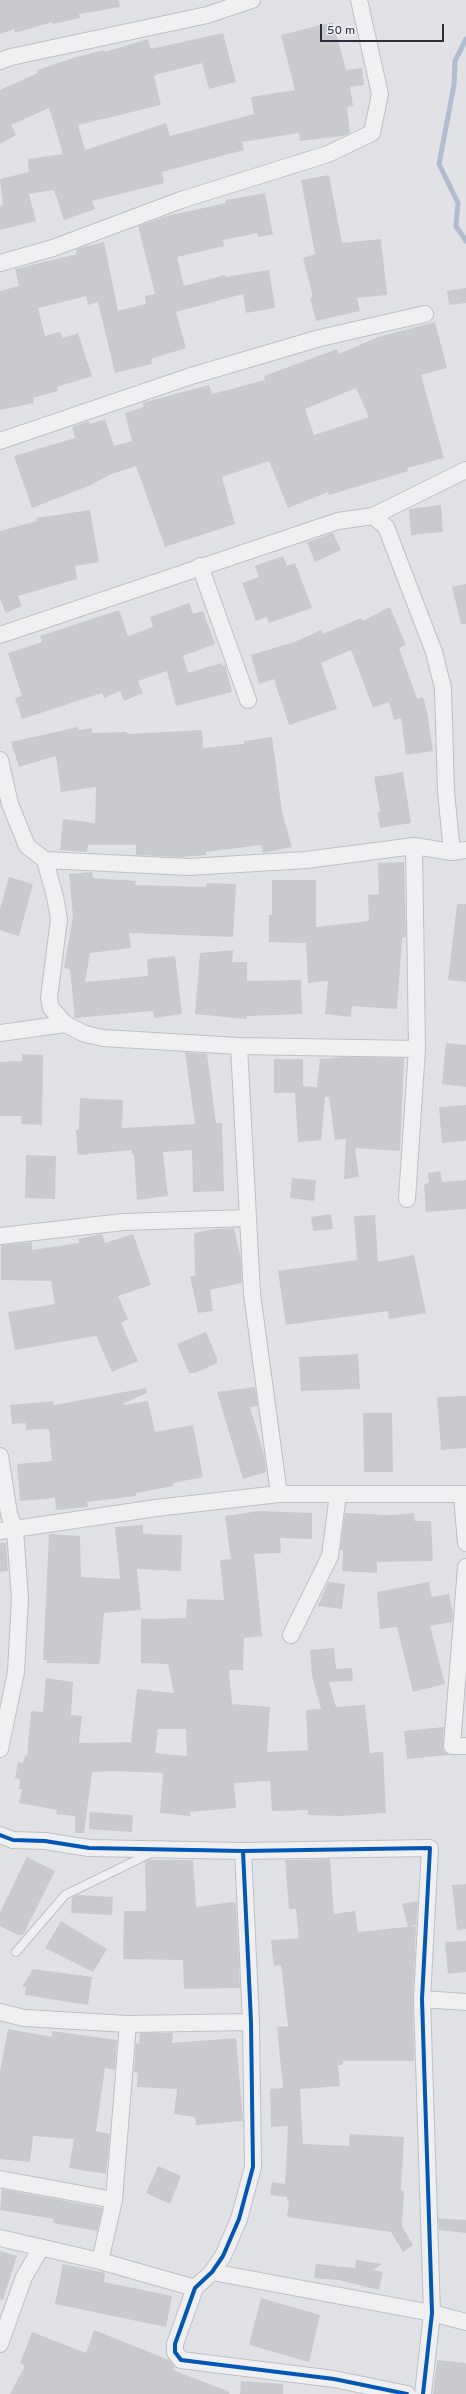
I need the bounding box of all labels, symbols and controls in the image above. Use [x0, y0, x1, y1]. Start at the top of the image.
scale bar [322, 16, 446, 42]
text: 50 m [327, 23, 355, 39]

